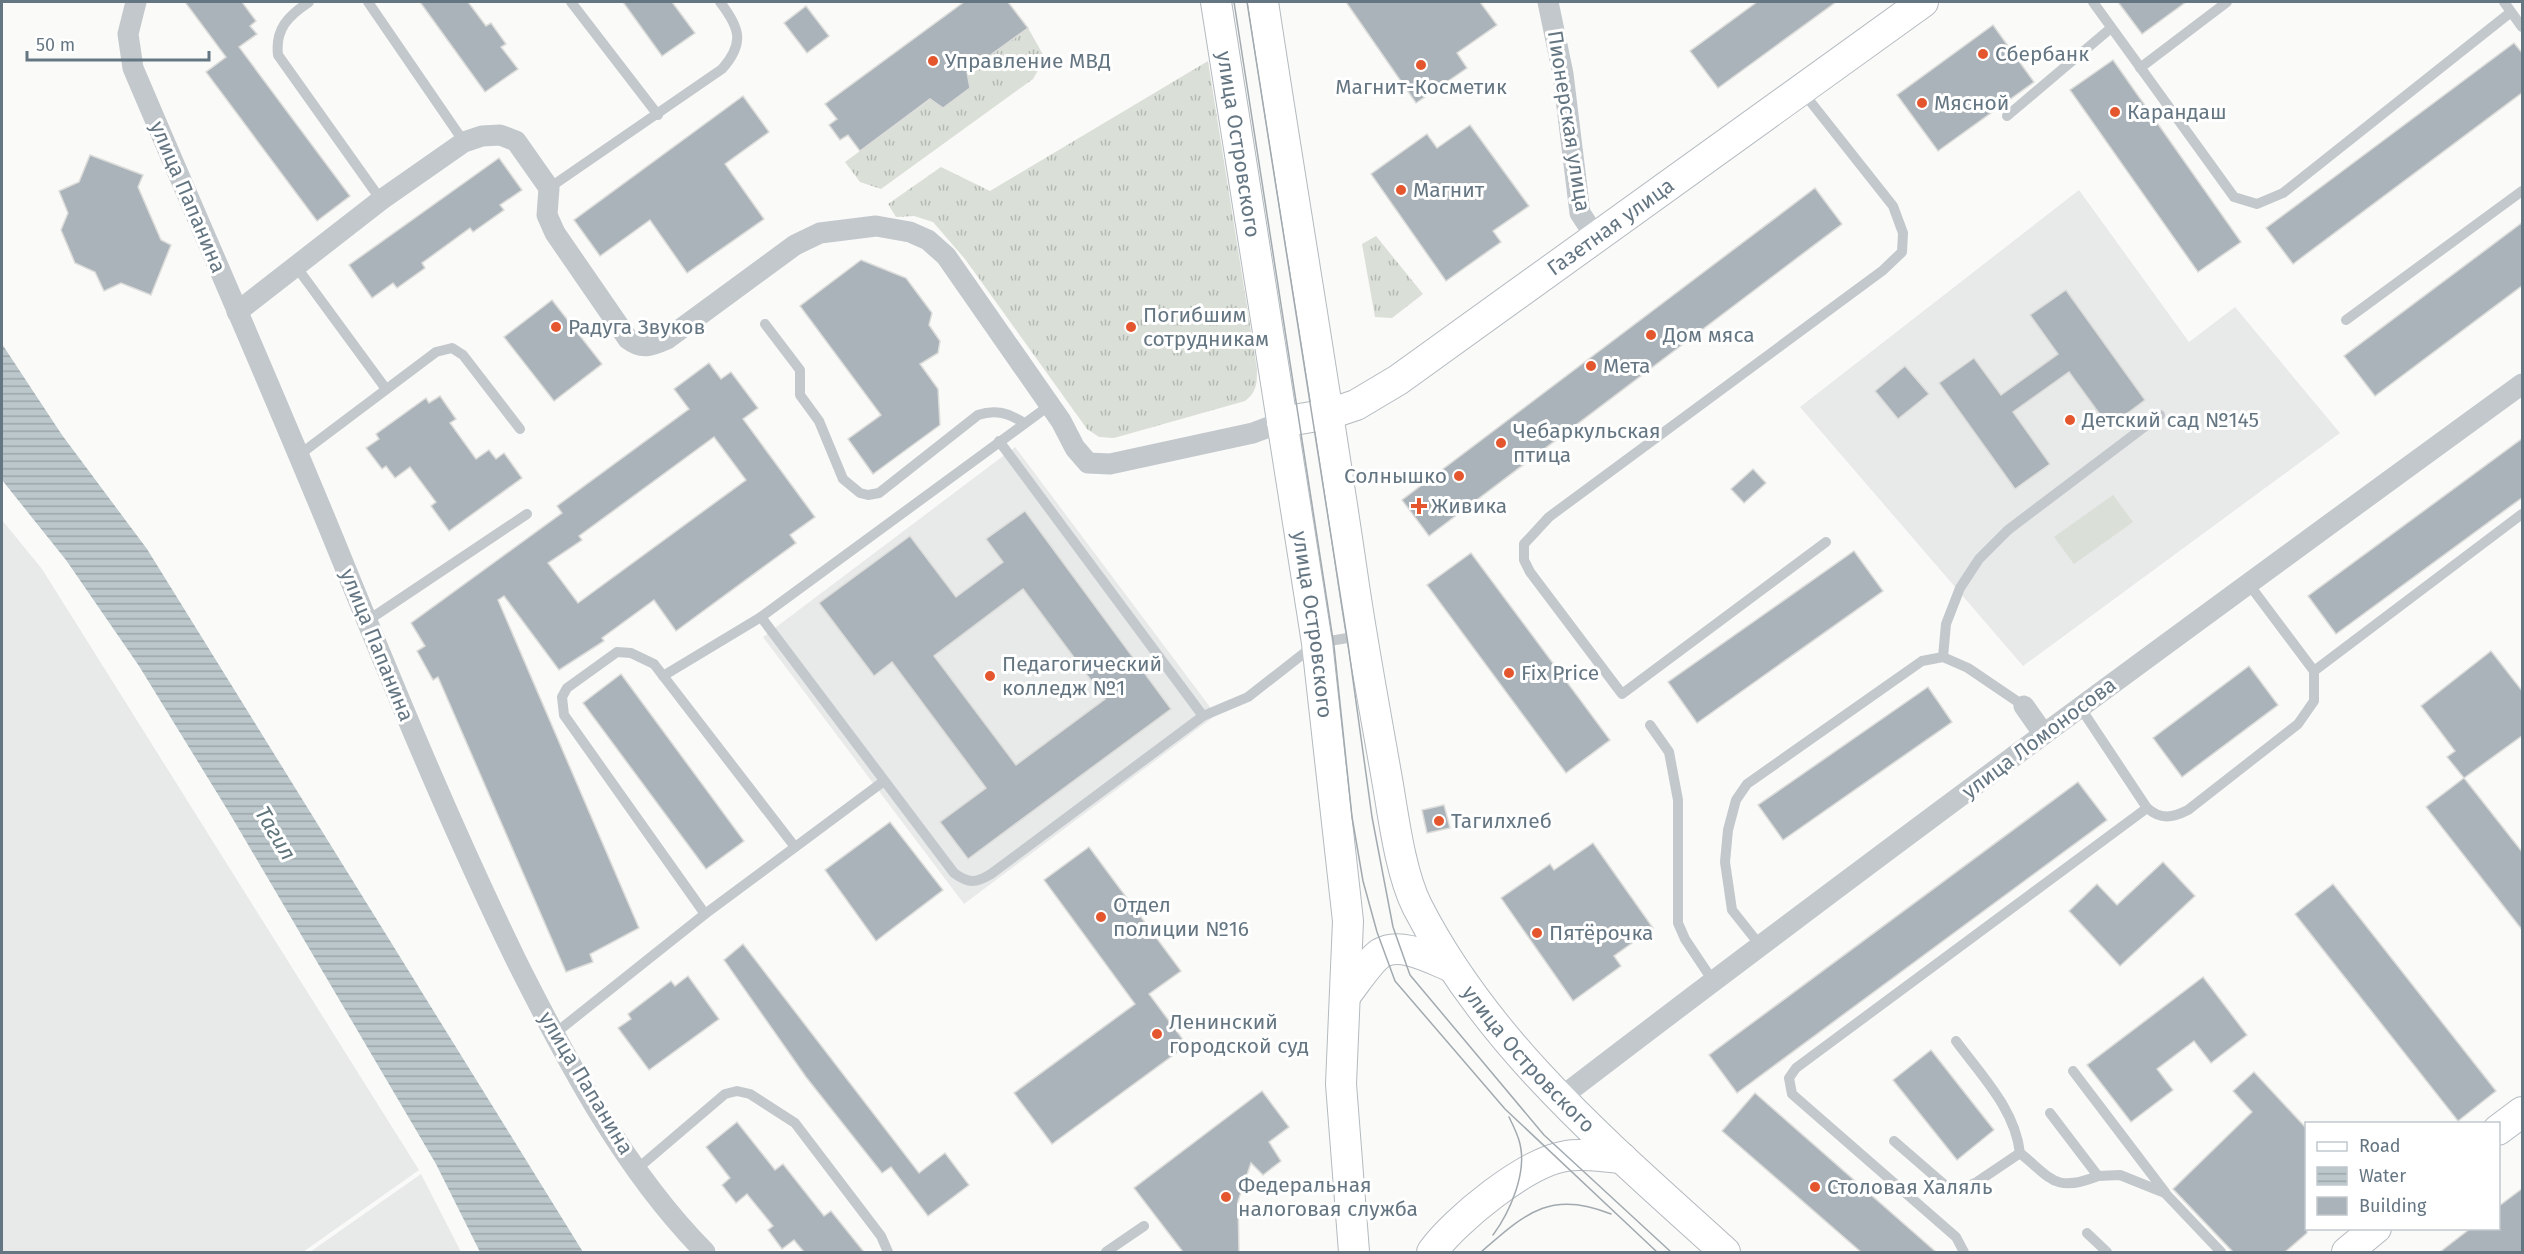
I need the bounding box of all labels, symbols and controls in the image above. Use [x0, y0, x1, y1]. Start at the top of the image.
scale bar [27, 24, 208, 62]
street label: Пионерская улица [1542, 29, 1596, 213]
text: 50 m [36, 34, 75, 56]
place label: Сбербанк [1995, 41, 2089, 67]
marker: Сбербанк [1976, 47, 1990, 61]
place label: Управление МВД [945, 48, 1111, 74]
street label: улица Островского [1211, 49, 1266, 239]
marker: Управление МВД [926, 54, 940, 68]
marker: Магнит-Косметик [1414, 58, 1428, 72]
place label: Магнит-Косметик [1335, 74, 1507, 100]
place label: Мясной [1934, 90, 2009, 116]
marker: Мясной [1915, 96, 1929, 110]
place label: Карандаш [2127, 99, 2227, 125]
marker: Карандаш [2108, 105, 2122, 119]
street label: улица Папанина [144, 117, 232, 277]
street label: Газетная улица [1542, 172, 1679, 281]
place label: Магнит [1413, 177, 1485, 203]
marker: Магнит [1394, 183, 1408, 197]
place label: Погибшим сотрудникам [1143, 302, 1269, 352]
place label: Радуга Звуков [568, 314, 705, 340]
marker: Радуга Звуков [549, 320, 563, 334]
marker: Погибшим сотрудникам [1124, 320, 1138, 334]
place label: Дом мяса [1662, 322, 1755, 348]
marker: Дом мяса [1644, 328, 1658, 342]
place label: Мета [1603, 353, 1650, 379]
marker: Мета [1584, 359, 1598, 373]
place label: Детский сад №145 [2081, 407, 2259, 433]
marker: Детский сад №145 [2063, 413, 2077, 427]
place label: Чебаркульская птица [1513, 418, 1661, 468]
marker: Чебаркульская птица [1494, 436, 1508, 450]
place label: Солнышко [1344, 463, 1447, 489]
marker: Солнышко [1452, 469, 1466, 483]
place label: Живика [1431, 493, 1507, 519]
marker: Живика [1412, 499, 1426, 513]
street label: улица Островского [1287, 529, 1338, 719]
street label: улица Папанина [335, 565, 419, 725]
place label: Педагогический колледж №1 [1002, 651, 1162, 701]
place label: Fix Price [1521, 660, 1599, 686]
marker: Fix Price [1502, 666, 1516, 680]
marker: Педагогический колледж №1 [983, 669, 997, 683]
street label: улица Ломоносова [1957, 672, 2121, 804]
water label: Тагил [249, 801, 302, 865]
place label: Тагилхлеб [1451, 808, 1552, 834]
marker: Тагилхлеб [1432, 814, 1446, 828]
place label: Отдел полиции №16 [1113, 892, 1249, 942]
marker: Отдел полиции №16 [1094, 910, 1108, 924]
place label: Пятёрочка [1549, 920, 1653, 946]
marker: Пятёрочка [1530, 926, 1544, 940]
street label: улица Островского [1456, 980, 1600, 1138]
street label: улица Папанина [533, 1007, 639, 1159]
place label: Ленинский городской суд [1169, 1009, 1309, 1059]
marker: Ленинский городской суд [1150, 1027, 1164, 1041]
legend [2305, 1122, 2500, 1230]
text: Road [2359, 1135, 2401, 1157]
text: Water [2359, 1165, 2406, 1187]
place label: Федеральная налоговая служба [1238, 1172, 1418, 1222]
place label: Столовая Халяль [1827, 1174, 1993, 1200]
marker: Столовая Халяль [1808, 1180, 1822, 1194]
marker: Федеральная налоговая служба [1219, 1190, 1233, 1204]
text: Building [2359, 1195, 2427, 1217]

